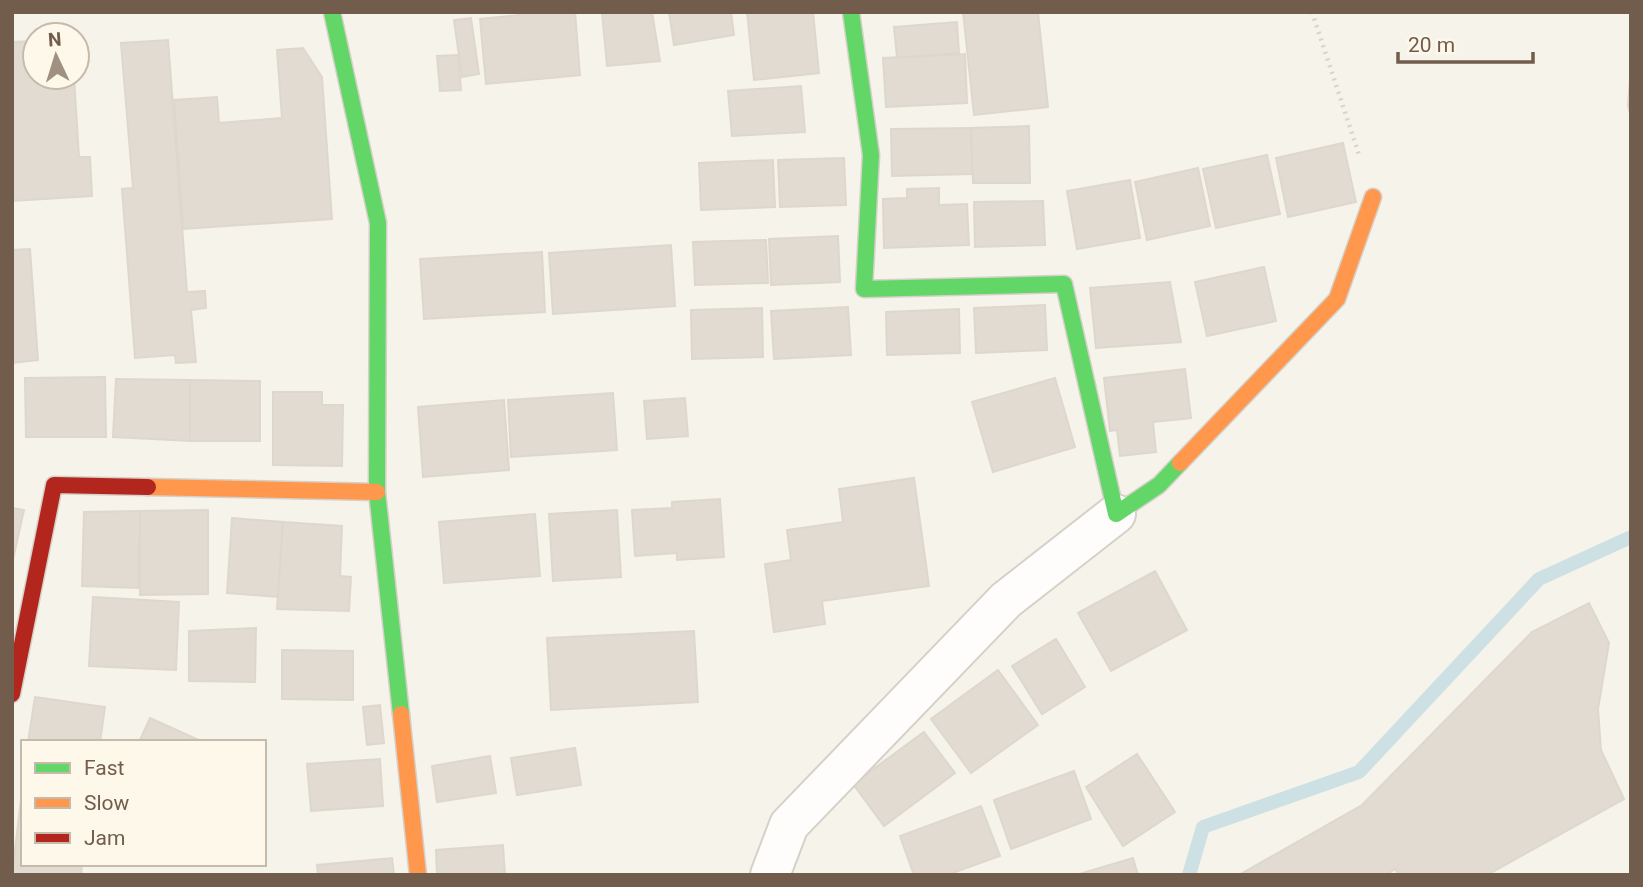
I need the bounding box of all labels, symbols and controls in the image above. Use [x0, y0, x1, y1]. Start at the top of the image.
north arrow [21, 21, 91, 91]
scale bar [1398, 21, 1533, 65]
text: N [47, 28, 62, 51]
text: 20 m [1408, 33, 1455, 57]
legend [21, 740, 266, 866]
text: Fast [84, 756, 125, 780]
text: Slow [84, 791, 130, 815]
text: Jam [84, 826, 125, 850]

